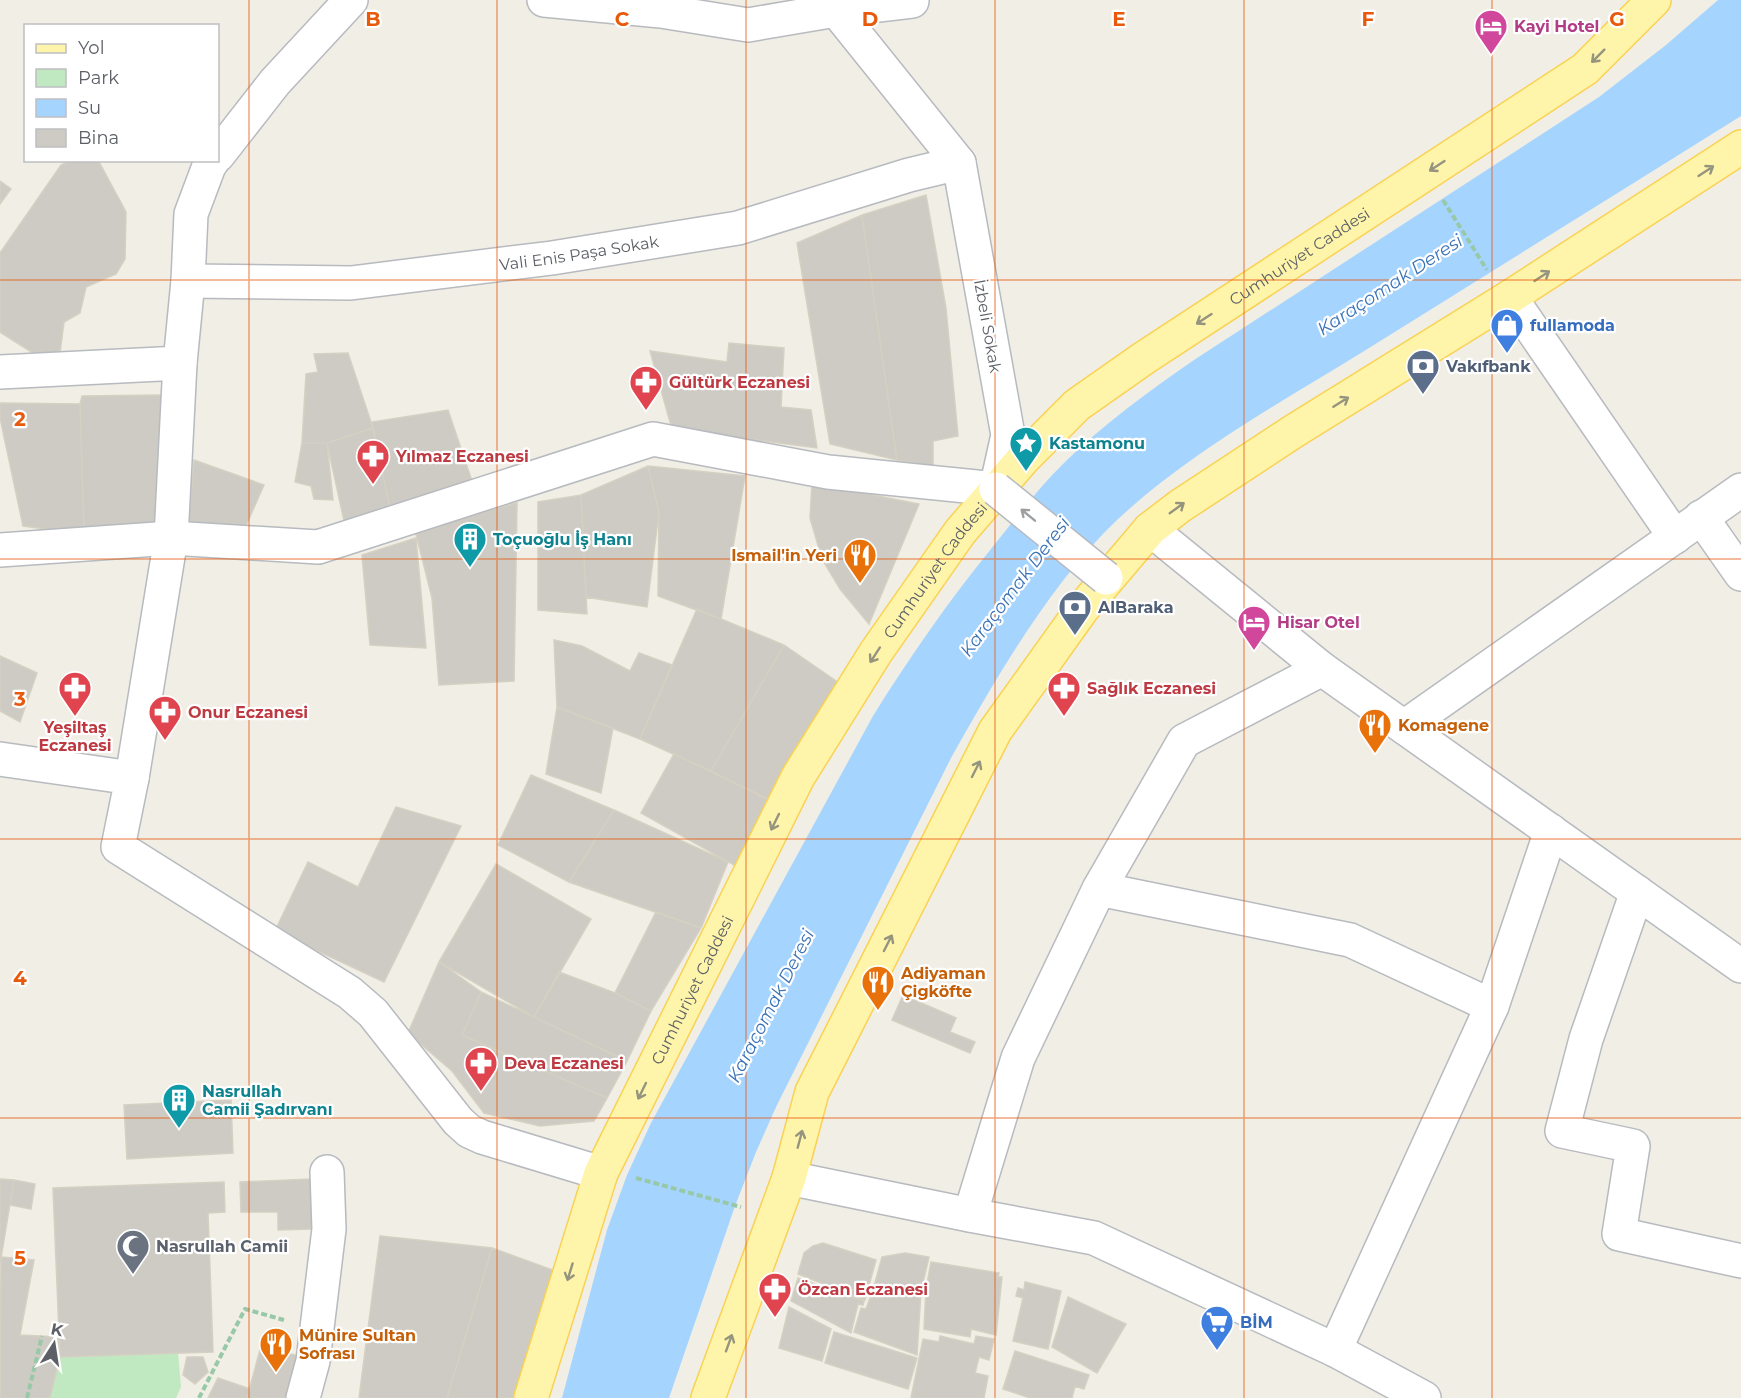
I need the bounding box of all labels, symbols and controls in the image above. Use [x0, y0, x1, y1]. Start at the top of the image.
text: B [365, 7, 381, 31]
text: C [615, 7, 630, 31]
text: D [862, 7, 878, 31]
text: E [1112, 7, 1126, 31]
text: F [1362, 7, 1375, 31]
text: G [1609, 7, 1625, 31]
hotel icon: Kayi Hotel [1473, 8, 1509, 55]
place label: Kayi Hotel [1514, 17, 1599, 36]
legend [24, 24, 219, 162]
text: Yol [78, 37, 104, 59]
one-way arrow [1591, 49, 1606, 64]
text: Park [78, 67, 119, 89]
text: Su [78, 97, 101, 119]
text: Bina [78, 127, 119, 149]
one-way arrow [1430, 160, 1446, 172]
one-way arrow [1697, 165, 1714, 177]
street label: Cumhuriyet Caddesi [1226, 204, 1373, 310]
water label: Karaçomak Deresi [1313, 230, 1467, 340]
street label: Vali Enis Paşa Sokak [498, 232, 661, 274]
one-way arrow [1533, 270, 1550, 282]
street label: İzbeli Sokak [970, 278, 1005, 375]
shop icon: fullamoda [1489, 307, 1525, 354]
one-way arrow [1196, 313, 1213, 325]
place label: fullamoda [1530, 316, 1615, 335]
bank icon: Vakıfbank [1405, 348, 1441, 395]
place label: Vakıfbank [1445, 357, 1531, 376]
pharmacy icon: Gültürk Eczanesi [628, 364, 664, 411]
place label: Gültürk Eczanesi [669, 373, 810, 392]
one-way arrow [1332, 396, 1349, 408]
text: 2 [14, 407, 26, 431]
place icon: Kastamonu [1008, 425, 1044, 472]
place label: Kastamonu [1049, 434, 1145, 453]
pharmacy icon: Yılmaz Eczanesi [355, 438, 391, 485]
place label: Yılmaz Eczanesi [395, 447, 529, 466]
street label: Cumhuriyet Caddesi [879, 499, 991, 642]
one-way arrow [1169, 502, 1185, 514]
one-way arrow [1020, 509, 1036, 522]
water label: Karaçomak Deresi [955, 513, 1075, 661]
building icon: Toçuoğlu İş Hanı [452, 521, 488, 568]
place label: Toçuoğlu İş Hanı [493, 530, 632, 550]
restaurant icon: Ismail'in Yeri [842, 537, 878, 584]
place label: Ismail'in Yeri [731, 546, 837, 565]
bank icon: AlBaraka [1057, 589, 1093, 636]
place label: AlBaraka [1097, 598, 1174, 617]
hotel icon: Hisar Otel [1236, 604, 1272, 651]
place label: Hisar Otel [1277, 613, 1360, 632]
one-way arrow [869, 646, 881, 663]
pharmacy icon: Yeşiltaş Eczanesi [57, 670, 93, 717]
pharmacy icon: Sağlık Eczanesi [1046, 670, 1082, 717]
place label: Sağlık Eczanesi [1087, 679, 1216, 698]
text: 3 [13, 687, 26, 711]
pharmacy icon: Onur Eczanesi [147, 694, 183, 741]
place label: Onur Eczanesi [188, 703, 308, 722]
restaurant icon: Komagene [1357, 707, 1393, 754]
place label: Komagene [1398, 716, 1489, 735]
place label: Yeşiltaş Eczanesi [38, 718, 112, 755]
one-way arrow [970, 761, 982, 778]
one-way arrow [769, 813, 781, 831]
street label: Cumhuriyet Caddesi [647, 913, 737, 1068]
water label: Karaçomak Deresi [723, 926, 819, 1086]
one-way arrow [882, 935, 894, 952]
restaurant icon: Adiyaman Çigköfte [860, 964, 896, 1011]
place label: Adiyaman Çigköfte [900, 964, 986, 1001]
text: 4 [13, 966, 27, 990]
pharmacy icon: Deva Eczanesi [463, 1045, 499, 1092]
place label: Deva Eczanesi [504, 1054, 624, 1073]
building icon: Nasrullah Camii Şadırvanı [161, 1082, 197, 1129]
place label: Nasrullah Camii Şadırvanı [202, 1082, 332, 1119]
one-way arrow [636, 1082, 647, 1100]
one-way arrow [794, 1130, 806, 1149]
mosque icon: Nasrullah Camii [115, 1228, 151, 1275]
place label: Nasrullah Camii [156, 1237, 288, 1256]
text: 5 [14, 1246, 26, 1270]
one-way arrow [564, 1262, 575, 1281]
pharmacy icon: Özcan Eczanesi [757, 1271, 793, 1318]
place label: Özcan Eczanesi [798, 1280, 928, 1299]
supermarket icon: BİM [1199, 1304, 1235, 1351]
place label: BİM [1240, 1313, 1273, 1332]
north arrow [24, 1314, 84, 1374]
text: K [49, 1319, 66, 1341]
restaurant icon: Münire Sultan Sofrası [258, 1326, 294, 1373]
place label: Münire Sultan Sofrası [299, 1326, 416, 1363]
one-way arrow [724, 1334, 735, 1353]

